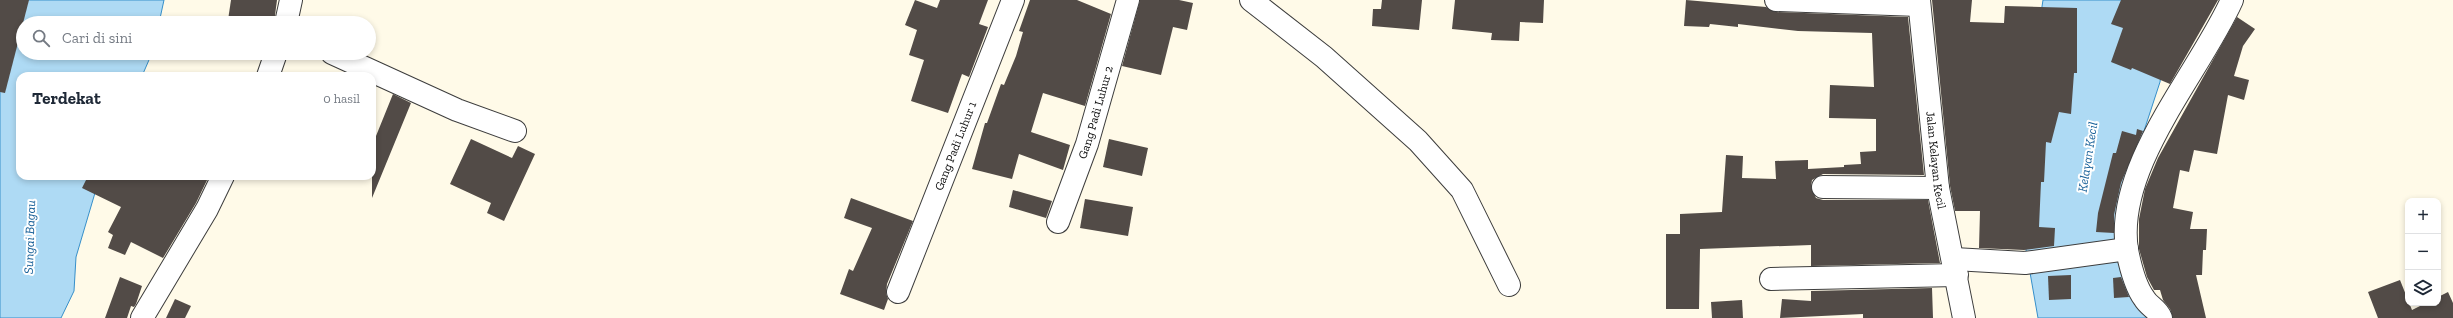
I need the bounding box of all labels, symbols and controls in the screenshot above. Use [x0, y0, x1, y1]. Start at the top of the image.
search box [16, 16, 376, 60]
icon: search [30, 27, 52, 49]
text: Cari di sini [62, 29, 132, 47]
street label: Gang Padi Luhur 2 [1075, 64, 1116, 161]
text: Terdekat [32, 88, 101, 108]
text: 0 hasil [323, 91, 360, 106]
street label: Gang Padi Luhur 1 [932, 99, 979, 192]
street label: Jalan Kelayan Kecil [1923, 111, 1949, 210]
water label: Kelayan Kecil [2075, 121, 2100, 193]
map controls [2405, 198, 2441, 306]
button: + [2405, 198, 2441, 234]
water label: Sungai Bagau [21, 200, 38, 274]
button: − [2405, 234, 2441, 270]
button: layers [2405, 270, 2441, 306]

